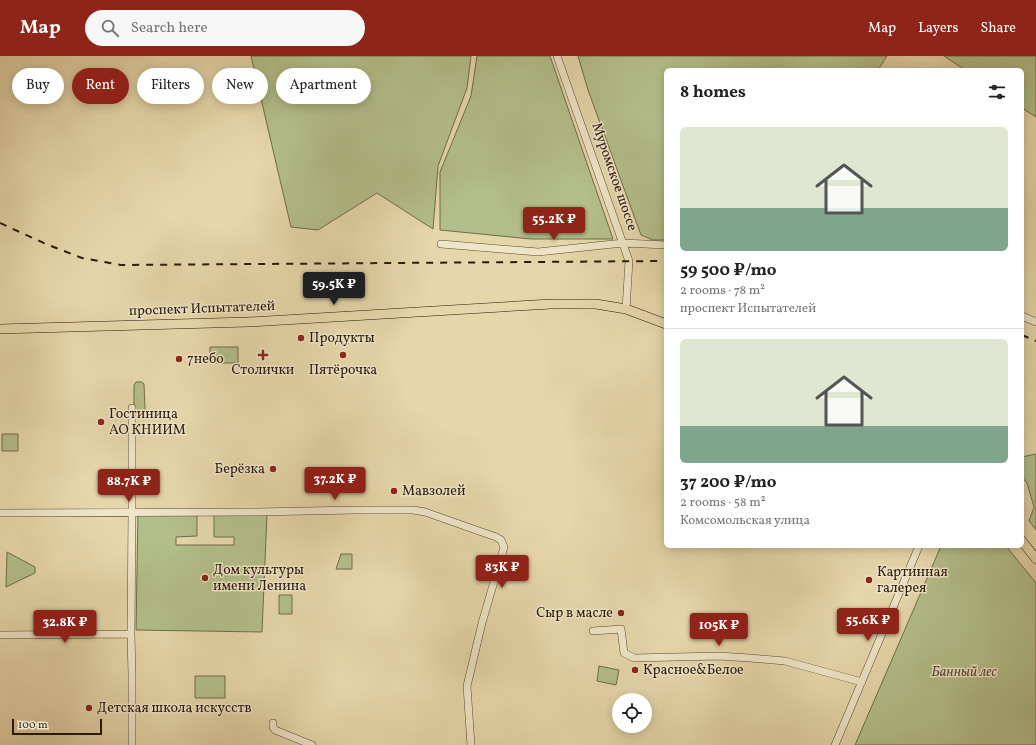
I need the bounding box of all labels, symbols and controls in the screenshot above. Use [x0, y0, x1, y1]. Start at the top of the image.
search box [85, 10, 365, 46]
text: Map [20, 15, 61, 41]
icon: search [99, 17, 121, 39]
text: Search here [131, 18, 208, 39]
text: Map [868, 19, 896, 38]
text: Layers [918, 19, 958, 38]
text: Share [980, 19, 1016, 38]
chip: Buy [12, 68, 64, 104]
chip: Rent [72, 68, 129, 104]
chip: Filters [137, 68, 204, 104]
chip: New [212, 68, 268, 104]
chip: Apartment [276, 68, 371, 104]
text: 8 homes [680, 81, 746, 104]
icon: filters [986, 81, 1008, 103]
street label: Муромское шоссе [587, 120, 642, 234]
icon: home [808, 153, 880, 225]
pin: 55.2K ₽ [517, 207, 591, 241]
text: 55.2K ₽ [532, 211, 576, 229]
text: 59 500 ₽/mo [680, 259, 776, 282]
pin: 59.5K ₽ [297, 272, 371, 306]
text: 59.5K ₽ [312, 276, 356, 294]
text: 2 rooms · 78 m² [680, 282, 765, 300]
street label: проспект Испытателей [128, 297, 276, 321]
text: проспект Испытателей [680, 300, 816, 318]
place label: Продукты [309, 329, 375, 348]
marker: Продукты [296, 333, 306, 343]
place label: 7небо [187, 350, 224, 369]
marker: Столички [258, 350, 268, 360]
marker: Пятёрочка [338, 350, 348, 360]
marker: 7небо [174, 354, 184, 364]
place label: Столички [232, 361, 295, 380]
place label: Пятёрочка [309, 361, 377, 380]
icon: home [808, 365, 880, 437]
place label: Гостиница АО КНИИМ [109, 405, 186, 440]
marker: Гостиница АО КНИИМ [96, 417, 106, 427]
place label: Берёзка [215, 460, 265, 479]
marker: Берёзка [268, 464, 278, 474]
pin: 37.2K ₽ [298, 467, 372, 501]
pin: 88.7K ₽ [92, 469, 166, 503]
text: 37.2K ₽ [314, 471, 356, 489]
text: 37 200 ₽/mo [680, 471, 777, 494]
text: 88.7K ₽ [107, 473, 151, 491]
place label: Мавзолей [402, 482, 466, 501]
marker: Мавзолей [389, 486, 399, 496]
text: 2 rooms · 58 m² [680, 494, 765, 512]
text: Комсомольская улица [680, 512, 810, 530]
pin: 83K ₽ [474, 555, 530, 589]
text: 83K ₽ [485, 559, 519, 577]
place label: Дом культуры имени Ленина [213, 561, 306, 596]
place label: Картинная галерея [877, 563, 948, 598]
marker: Дом культуры имени Ленина [200, 573, 210, 583]
marker: Картинная галерея [864, 575, 874, 585]
place label: Сыр в масле [536, 604, 613, 623]
marker: Сыр в масле [616, 608, 626, 618]
pin: 55.6K ₽ [831, 608, 905, 642]
pin: 32.8K ₽ [28, 610, 102, 644]
text: 55.6K ₽ [846, 612, 890, 630]
pin: 105K ₽ [686, 613, 752, 647]
text: 32.8K ₽ [42, 614, 88, 632]
text: 105K ₽ [699, 617, 739, 635]
place label: Красное&Белое [643, 661, 744, 680]
park label: Банный лес [932, 663, 996, 682]
marker: Красное&Белое [630, 665, 640, 675]
map controls [612, 693, 652, 733]
button: locate [612, 693, 652, 733]
place label: Детская школа искусств [97, 699, 252, 718]
marker: Детская школа искусств [84, 703, 94, 713]
scale bar [12, 717, 102, 736]
text: 100 m [18, 718, 48, 733]

